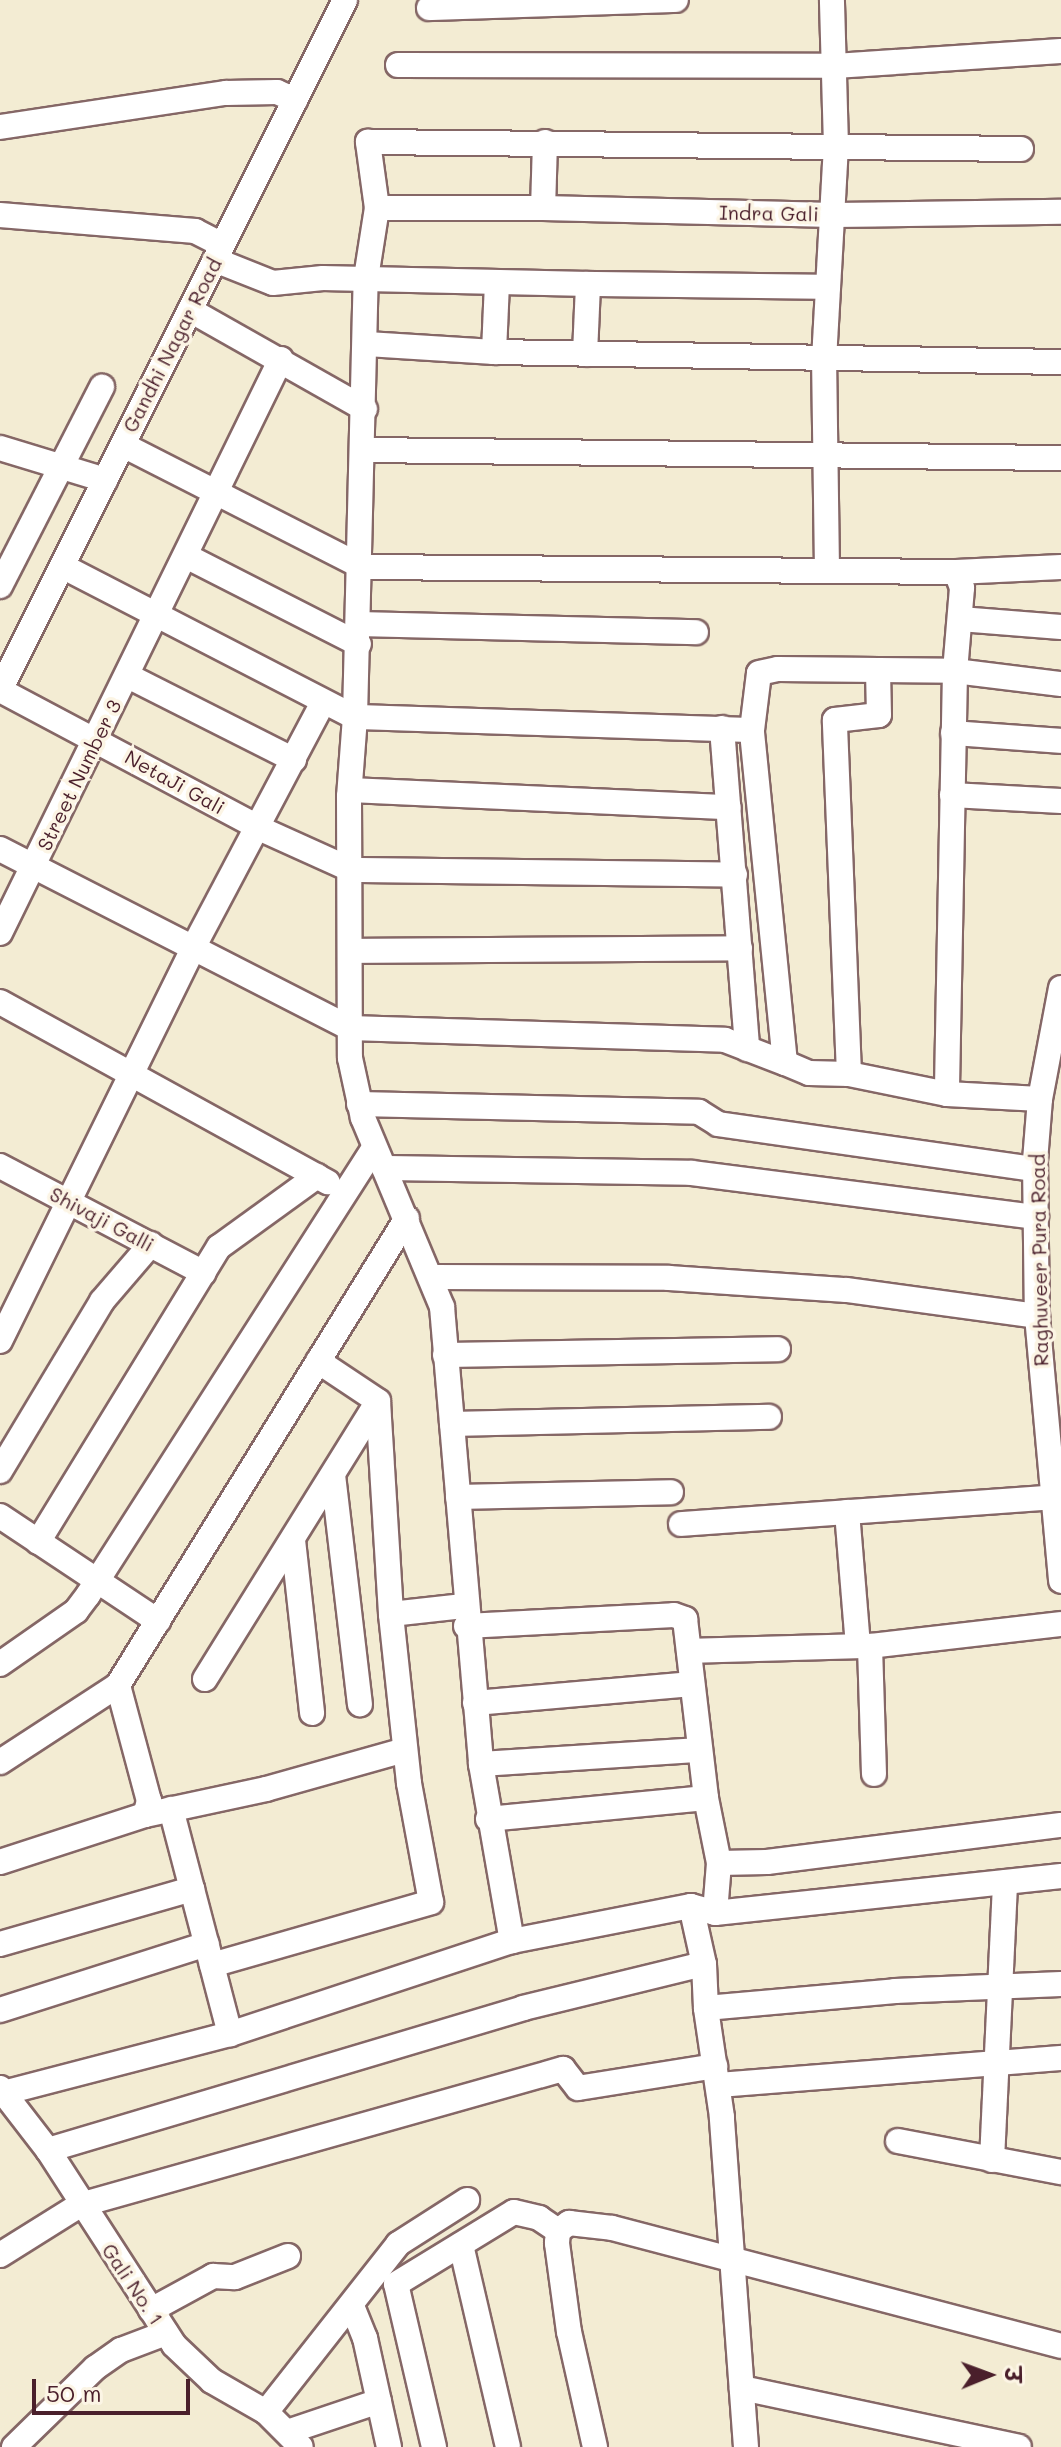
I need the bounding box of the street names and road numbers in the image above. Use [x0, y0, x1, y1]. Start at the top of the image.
street label: Indra Gali [719, 200, 819, 226]
street label: Gandhi Nagar Road [118, 254, 226, 436]
street label: Street Number 3 [32, 696, 126, 854]
street label: NetaJi Gali [121, 745, 229, 819]
street label: Raghuveer Pura Road [1025, 1153, 1053, 1367]
street label: Shivaji Galli [46, 1182, 158, 1256]
street label: Gali No. 1 [97, 2239, 169, 2329]

